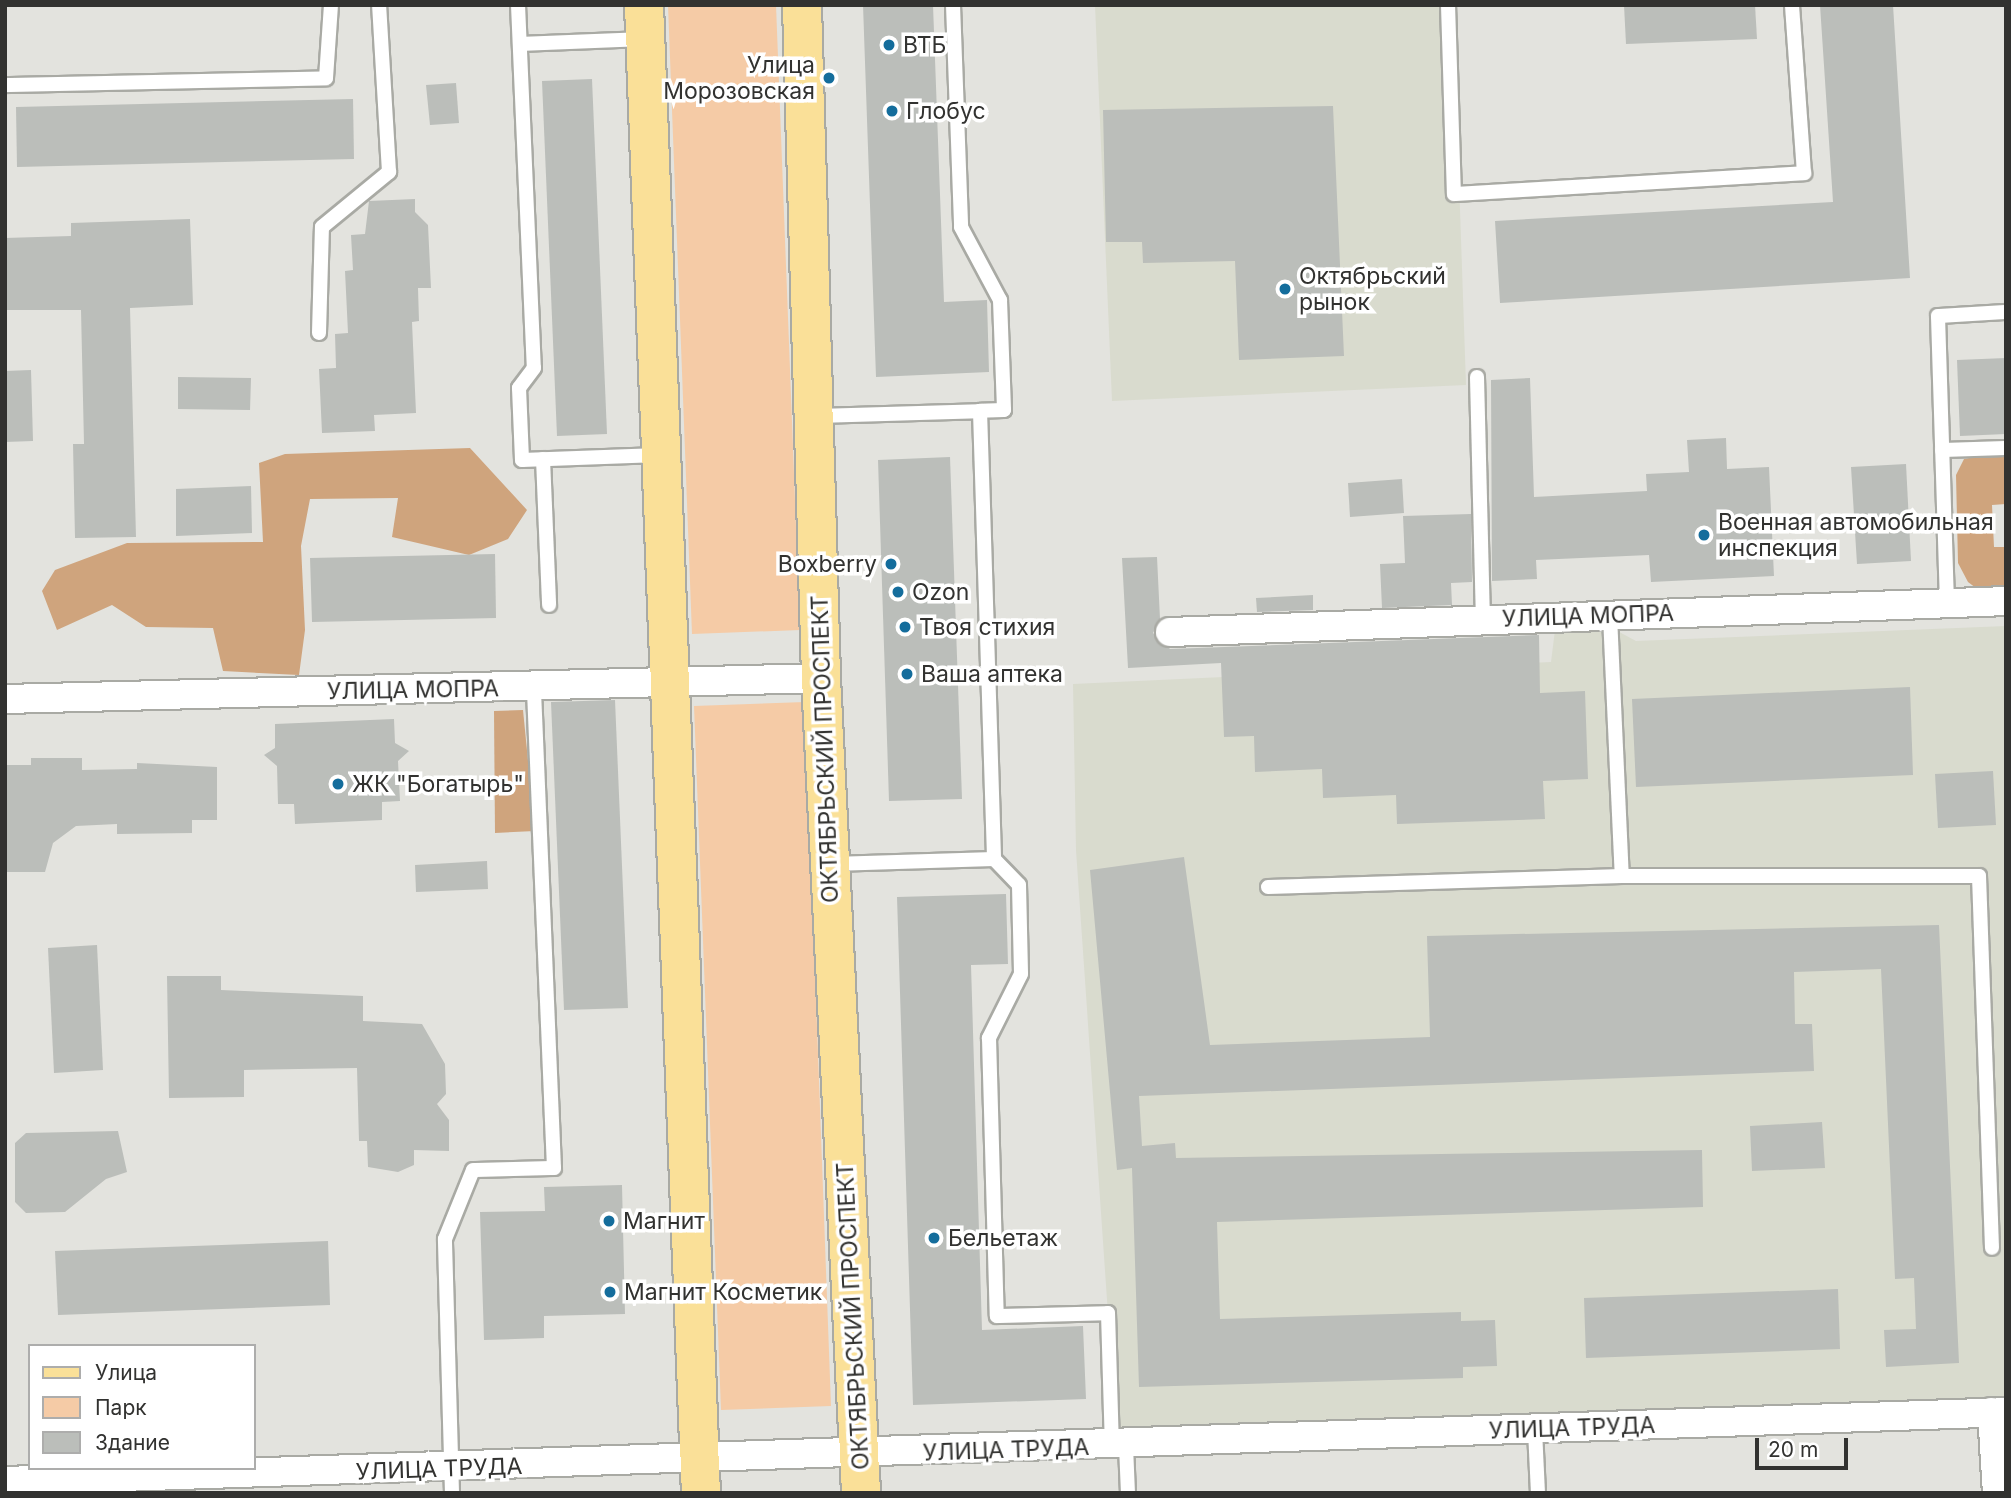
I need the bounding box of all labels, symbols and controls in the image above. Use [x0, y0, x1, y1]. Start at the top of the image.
place label: ВТБ [903, 31, 946, 59]
marker: ВТБ [881, 37, 897, 53]
place label: Улица Морозовская [663, 51, 815, 105]
marker: Улица Морозовская [821, 70, 837, 86]
place label: Глобус [906, 97, 986, 125]
marker: Глобус [884, 103, 900, 119]
place label: Октябрьский рынок [1299, 262, 1446, 316]
marker: Октябрьский рынок [1277, 281, 1293, 297]
place label: Военная автомобильная инспекция [1718, 508, 1994, 562]
marker: Военная автомобильная инспекция [1696, 527, 1712, 543]
place label: Boxberry [778, 550, 877, 578]
marker: Boxberry [883, 556, 899, 572]
place label: Ozon [912, 578, 969, 606]
marker: Ozon [890, 584, 906, 600]
street label: ОКТЯБРЬСКИЙ ПРОСПЕКТ [806, 595, 844, 903]
street label: УЛИЦА МОПРА [1501, 599, 1675, 633]
place label: Твоя стихия [919, 613, 1055, 641]
marker: Твоя стихия [897, 619, 913, 635]
place label: Ваша аптека [921, 660, 1063, 688]
marker: Ваша аптека [899, 666, 915, 682]
street label: УЛИЦА МОПРА [327, 675, 499, 705]
place label: ЖК "Богатырь" [352, 770, 524, 798]
marker: ЖК "Богатырь" [330, 776, 346, 792]
street label: ОКТЯБРЬСКИЙ ПРОСПЕКТ [831, 1162, 875, 1470]
place label: Магнит [623, 1207, 705, 1235]
marker: Магнит [601, 1213, 617, 1229]
place label: Бельетаж [948, 1224, 1058, 1252]
marker: Бельетаж [926, 1230, 942, 1246]
place label: Магнит Косметик [624, 1278, 822, 1306]
marker: Магнит Косметик [602, 1284, 618, 1300]
legend [28, 1344, 256, 1470]
text: Улица [95, 1360, 157, 1385]
text: Парк [95, 1395, 147, 1420]
street label: УЛИЦА ТРУДА [1488, 1411, 1656, 1445]
scale bar [1759, 1424, 1852, 1468]
text: Здание [95, 1430, 170, 1455]
street label: УЛИЦА ТРУДА [922, 1433, 1090, 1467]
text: 20 m [1768, 1437, 1818, 1462]
street label: УЛИЦА ТРУДА [355, 1452, 523, 1486]

